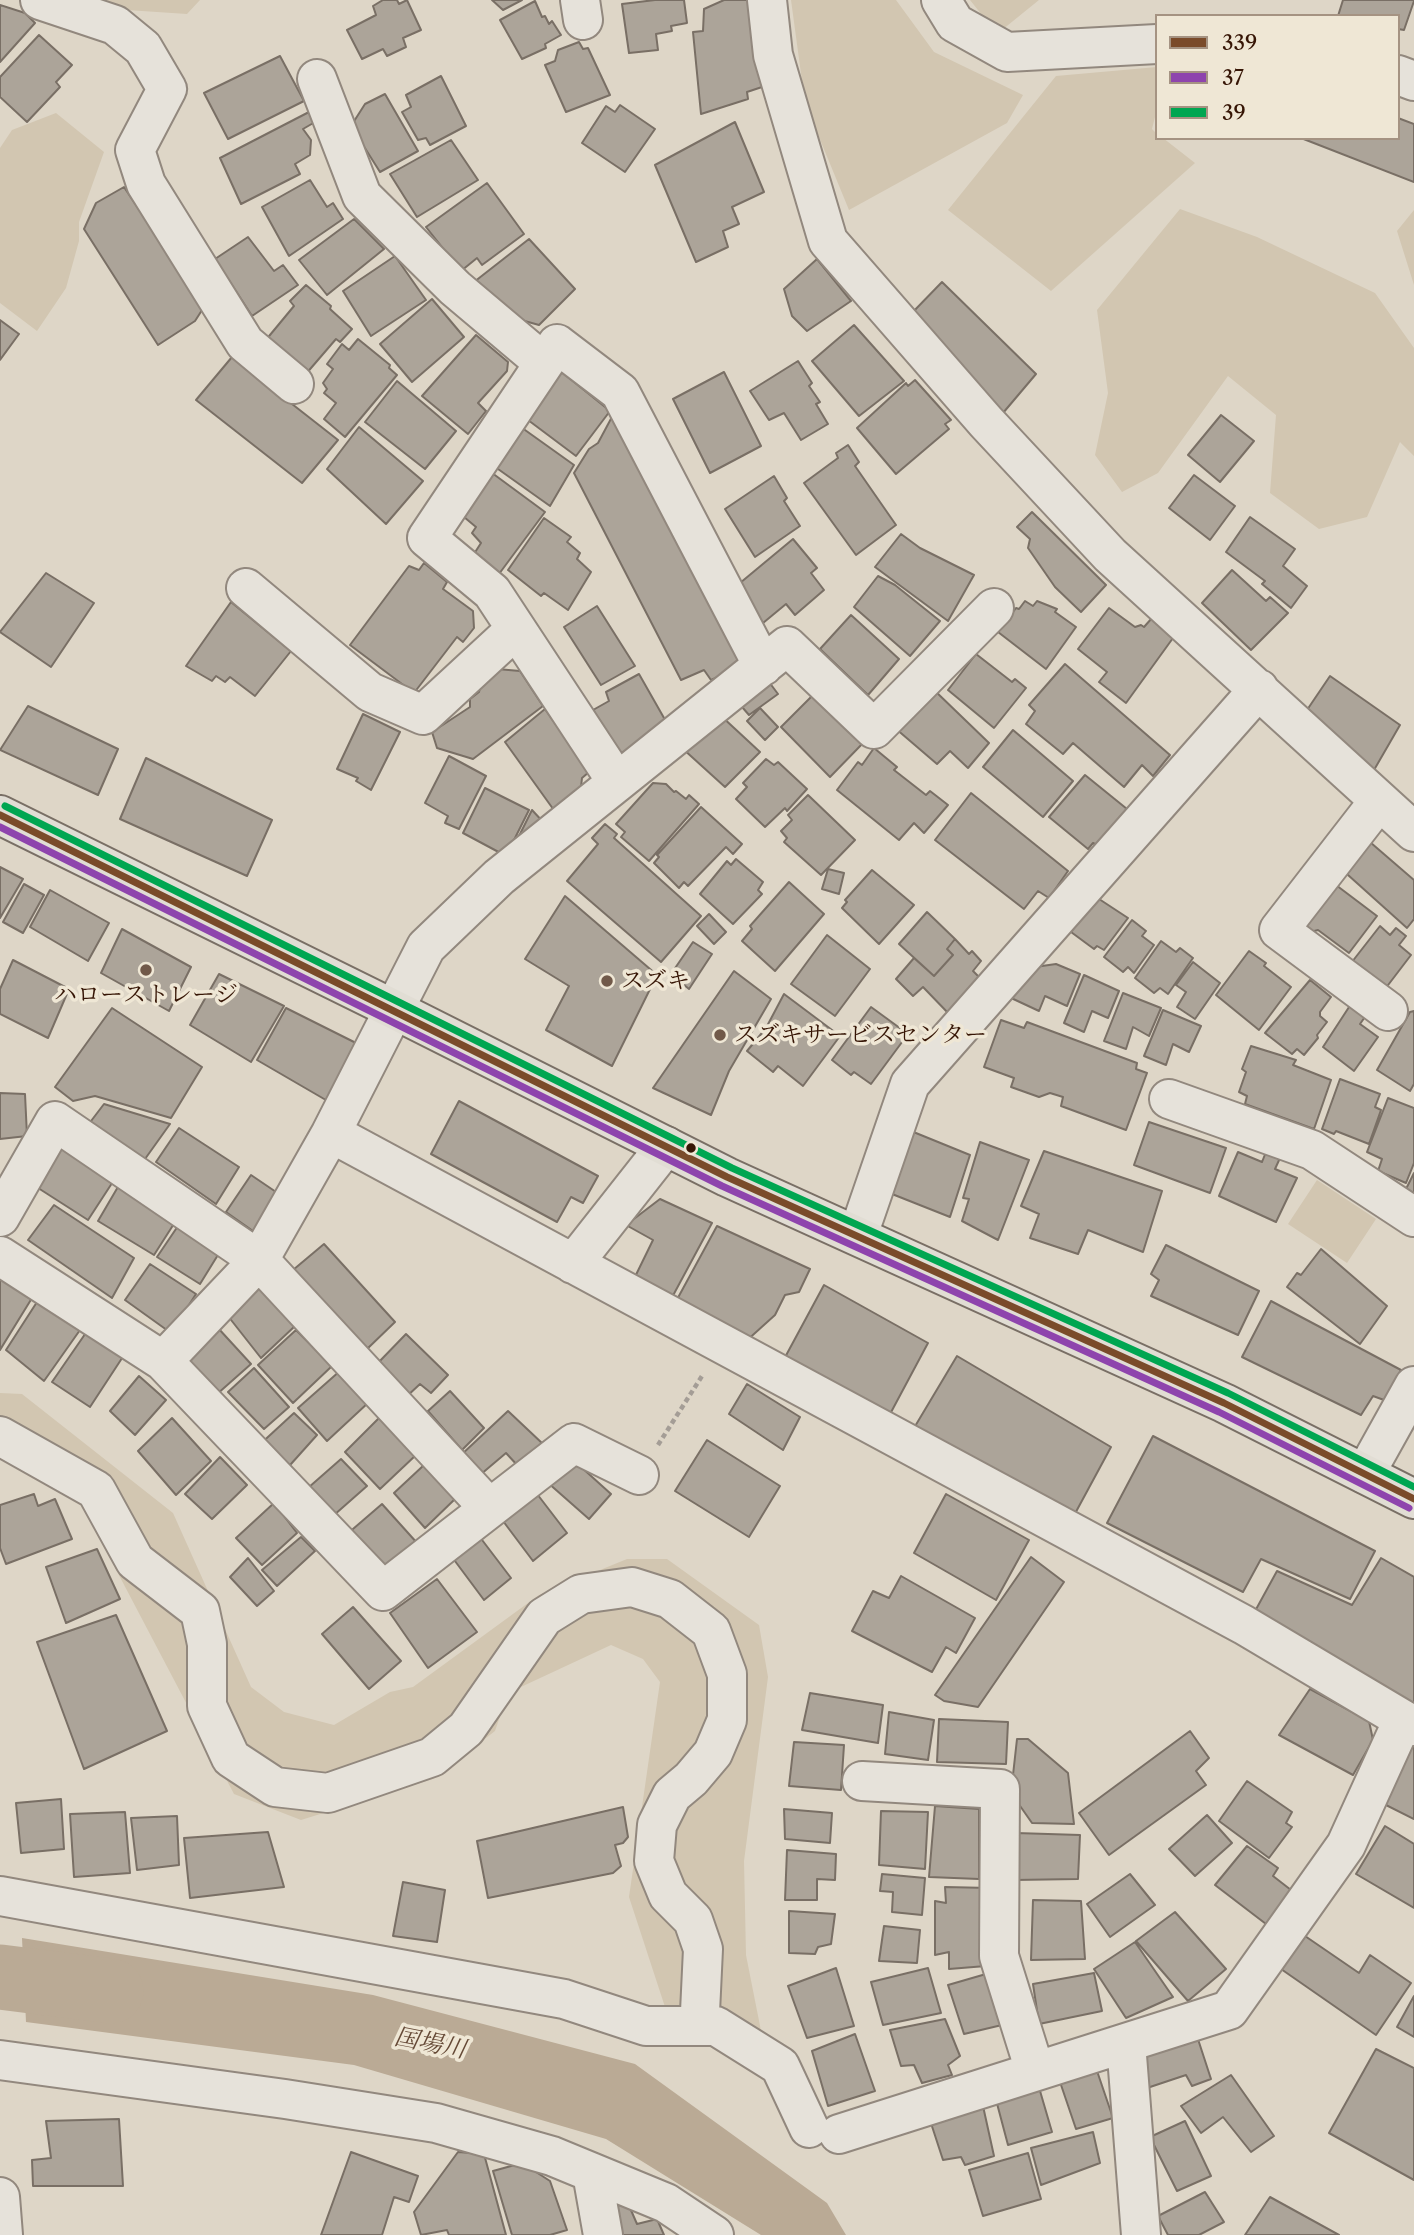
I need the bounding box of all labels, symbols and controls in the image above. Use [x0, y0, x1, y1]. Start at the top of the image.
legend [1155, 14, 1400, 140]
text: 339 [1222, 30, 1257, 55]
text: 37 [1222, 65, 1244, 90]
text: 39 [1222, 100, 1246, 125]
marker: ハローストレージ [138, 962, 154, 978]
place label: スズキ [621, 967, 690, 995]
marker: スズキ [599, 973, 615, 989]
place label: ハローストレージ [54, 981, 238, 1009]
place label: スズキサービスセンター [734, 1021, 987, 1049]
marker: スズキサービスセンター [712, 1027, 728, 1043]
unlabelled marker [684, 1141, 698, 1155]
water label: 国場川 [392, 2023, 468, 2065]

